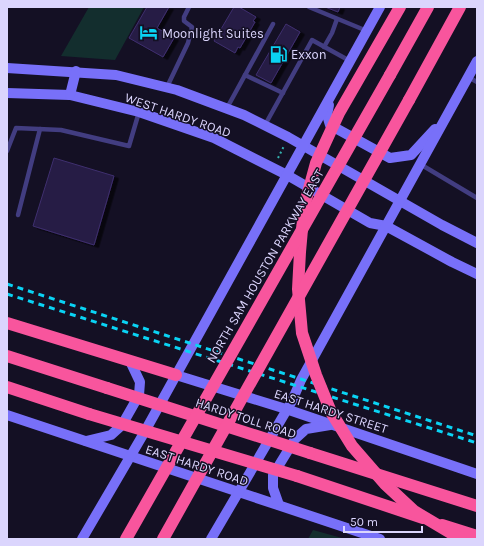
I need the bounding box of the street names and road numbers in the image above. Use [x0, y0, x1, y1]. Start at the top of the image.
street label: WEST HARDY ROAD [123, 90, 233, 140]
street label: NORTH SAM HOUSTON PARKWAY EAST [203, 166, 327, 365]
street label: EAST HARDY STREET [272, 386, 390, 437]
street label: HARDY TOLL ROAD [194, 395, 298, 441]
street label: EAST HARDY ROAD [144, 441, 250, 489]

